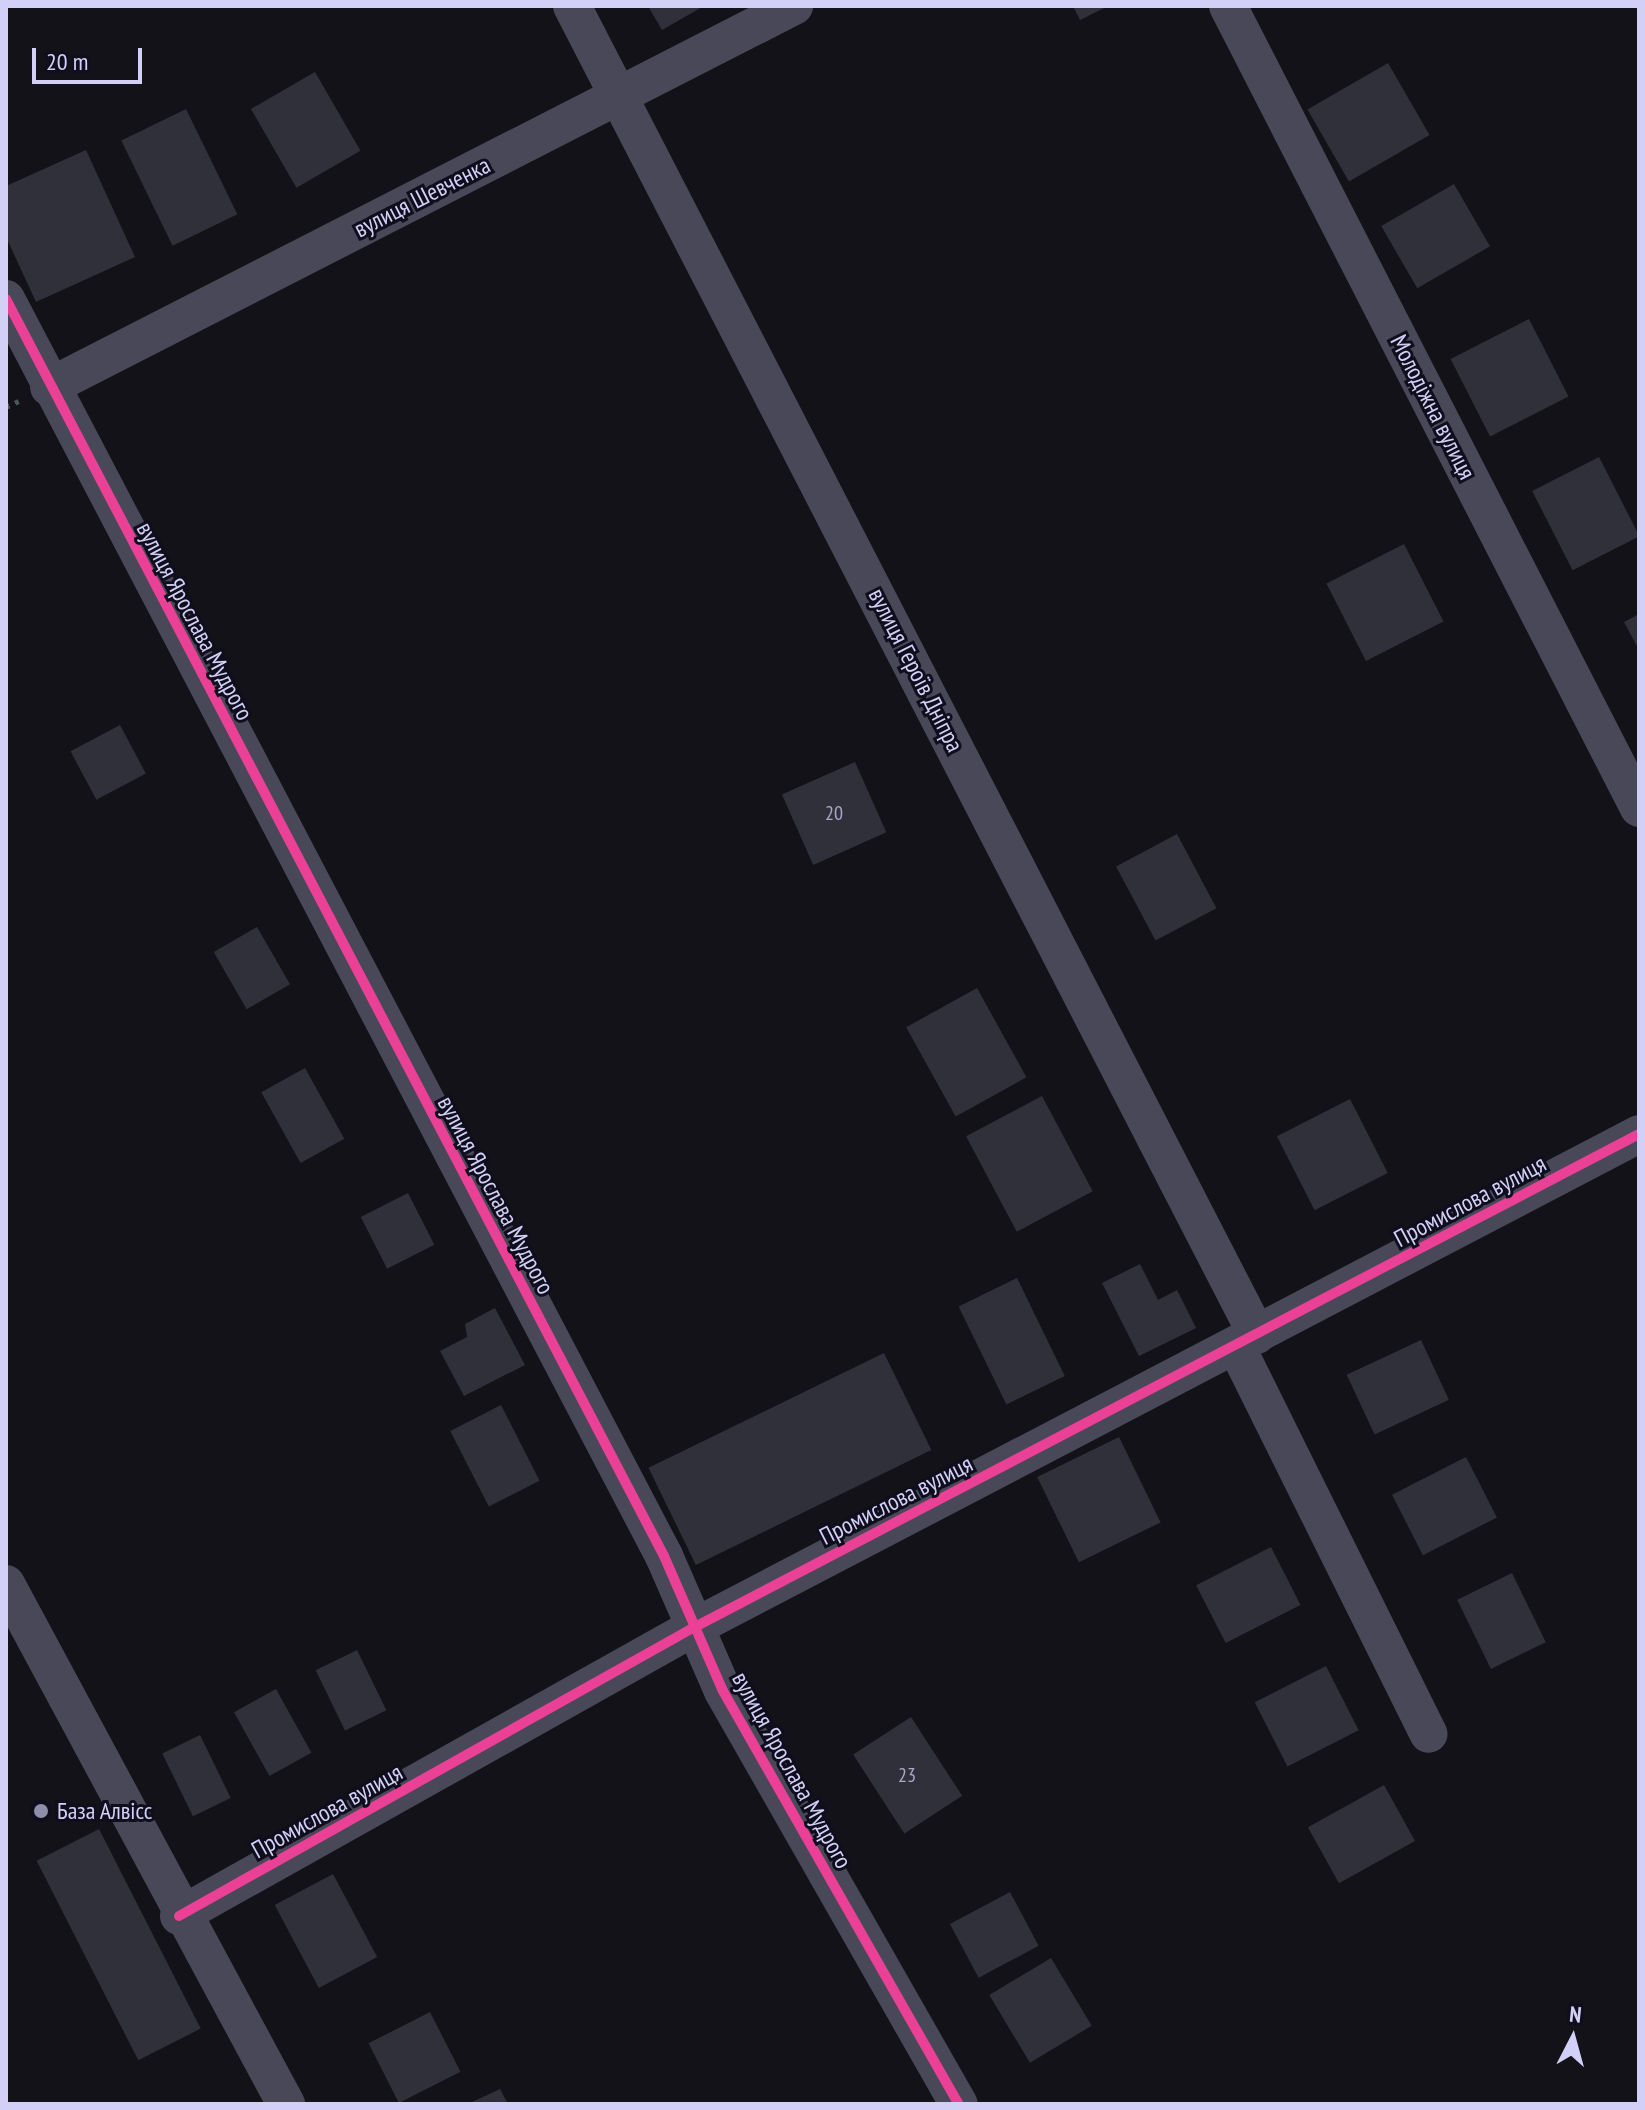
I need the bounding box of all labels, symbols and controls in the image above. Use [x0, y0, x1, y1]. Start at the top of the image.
scale bar [36, 32, 146, 82]
text: 20 m [46, 46, 88, 77]
street label: вулиця Шевченка [349, 150, 495, 244]
street label: Молодіжна вулиця [1384, 330, 1482, 484]
street label: вулиця Ярослава Мудрого [131, 517, 259, 725]
street label: вулиця Героїв Дніпра [862, 583, 970, 757]
house number: 20 [825, 801, 843, 825]
street label: вулиця Ярослава Мудрого [432, 1091, 560, 1299]
street label: Промислова вулиця [1389, 1149, 1551, 1253]
street label: Промислова вулиця [815, 1449, 977, 1551]
street label: вулиця Ярослава Мудрого [726, 1667, 858, 1873]
street label: Промислова вулиця [247, 1758, 407, 1864]
house number: 23 [898, 1763, 916, 1787]
place label: База Алвісс [57, 1797, 153, 1825]
marker: База Алвісс [32, 1802, 50, 1820]
north arrow [1533, 1998, 1613, 2078]
text: N [1568, 2000, 1583, 2029]

